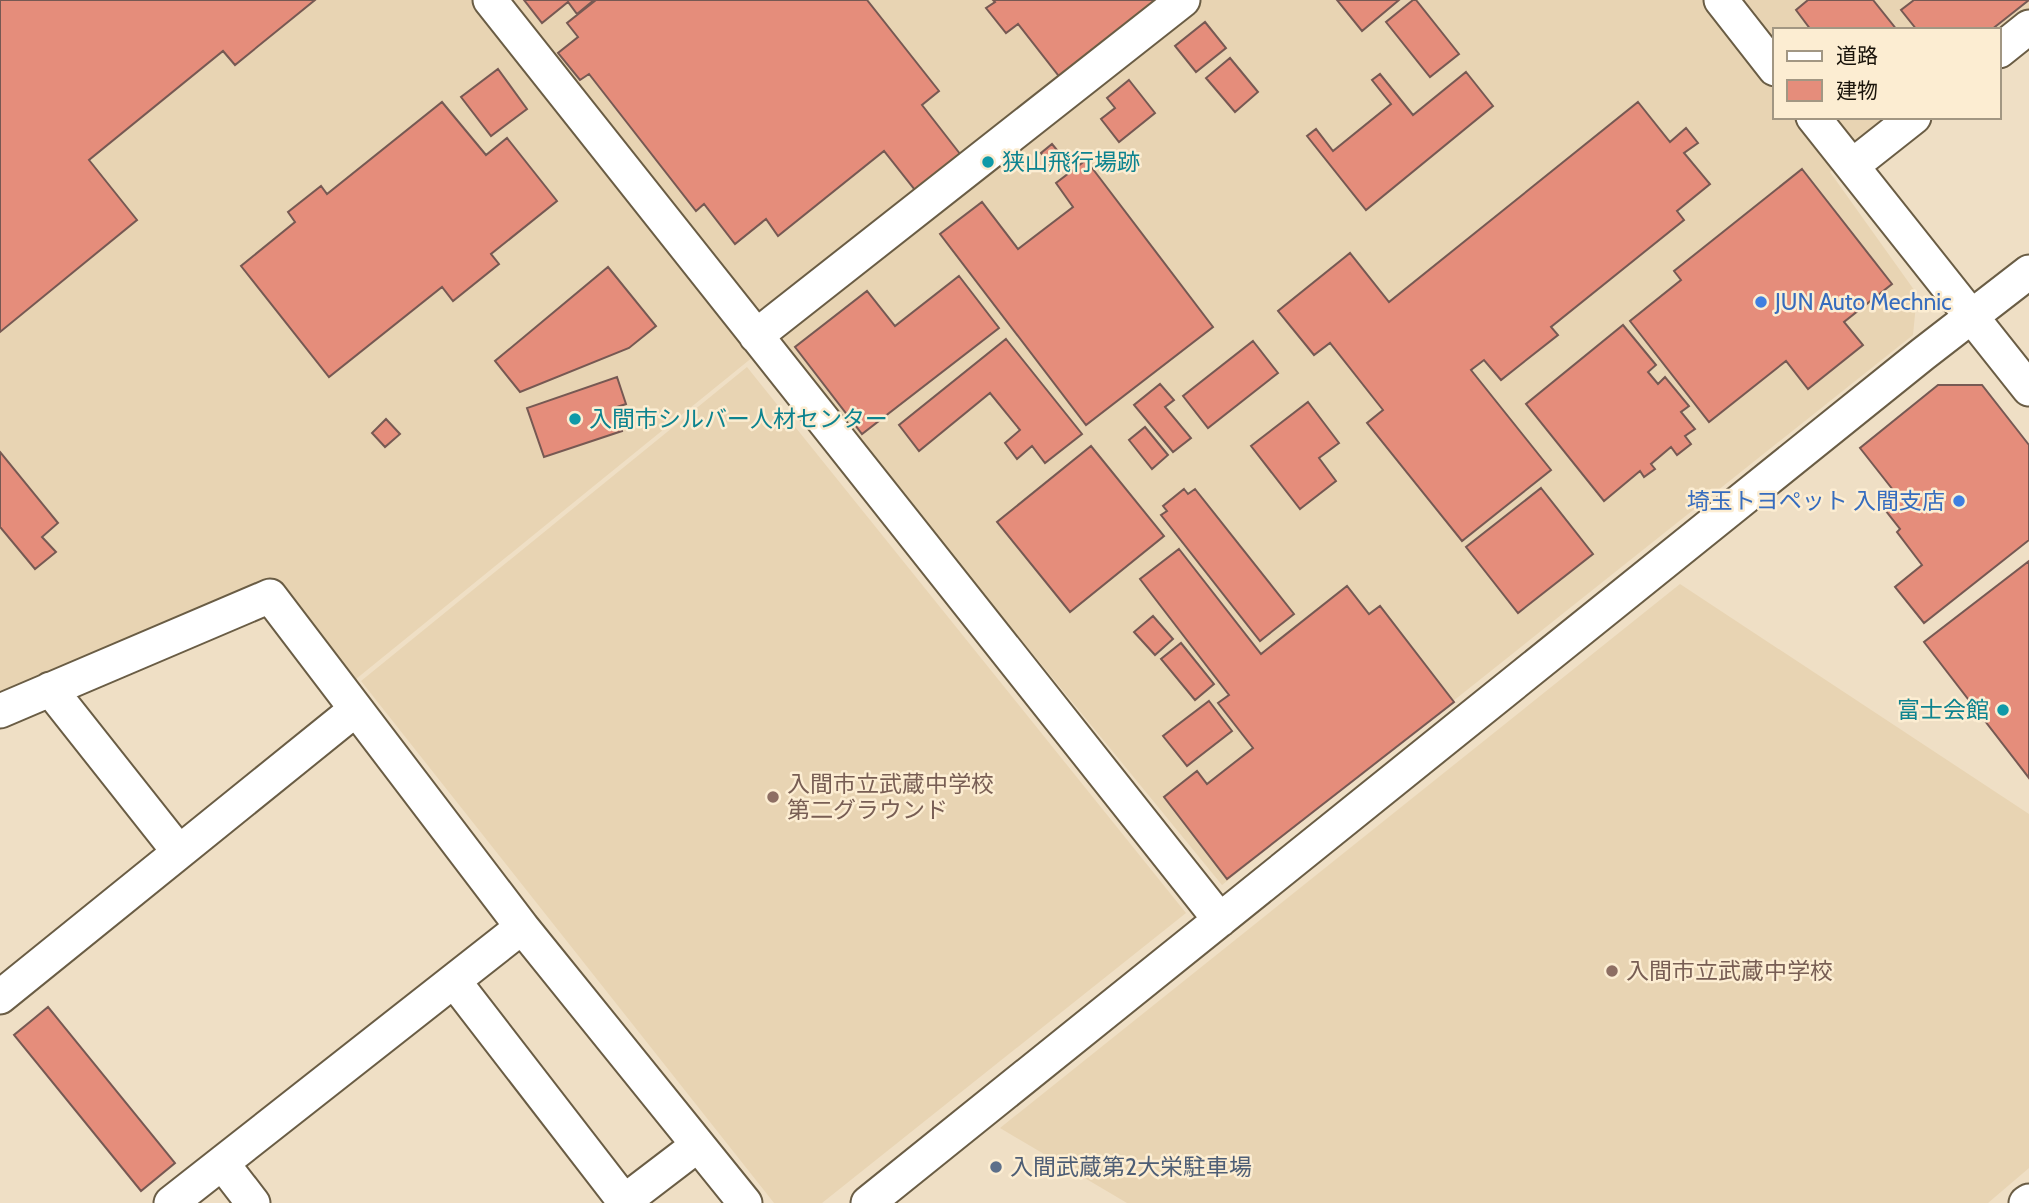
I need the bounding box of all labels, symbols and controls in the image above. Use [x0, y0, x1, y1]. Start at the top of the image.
legend [1773, 28, 2001, 119]
text: 道路 [1836, 43, 1878, 68]
text: 建物 [1836, 78, 1878, 103]
place label: 狭山飛行場跡 [1002, 148, 1140, 176]
marker: 狭山飛行場跡 [980, 154, 996, 170]
place label: JUN Auto Mechnic [1774, 288, 1952, 316]
marker: JUN Auto Mechnic [1753, 294, 1769, 310]
place label: 入間市シルバー人材センター [589, 405, 888, 433]
marker: 入間市シルバー人材センター [567, 411, 583, 427]
place label: 埼玉トヨペット 入間支店 [1687, 487, 1945, 515]
marker: 埼玉トヨペット 入間支店 [1951, 493, 1967, 509]
place label: 富士会館 [1897, 696, 1989, 724]
marker: 富士会館 [1995, 702, 2011, 718]
place label: 入間市立武蔵中学校 第二グラウンド [787, 770, 994, 824]
marker: 入間市立武蔵中学校 第二グラウンド [765, 789, 781, 805]
place label: 入間市立武蔵中学校 [1626, 957, 1833, 985]
marker: 入間市立武蔵中学校 [1604, 963, 1620, 979]
place label: 入間武蔵第2大栄駐車場 [1010, 1153, 1252, 1181]
marker: 入間武蔵第2大栄駐車場 [988, 1159, 1004, 1175]

